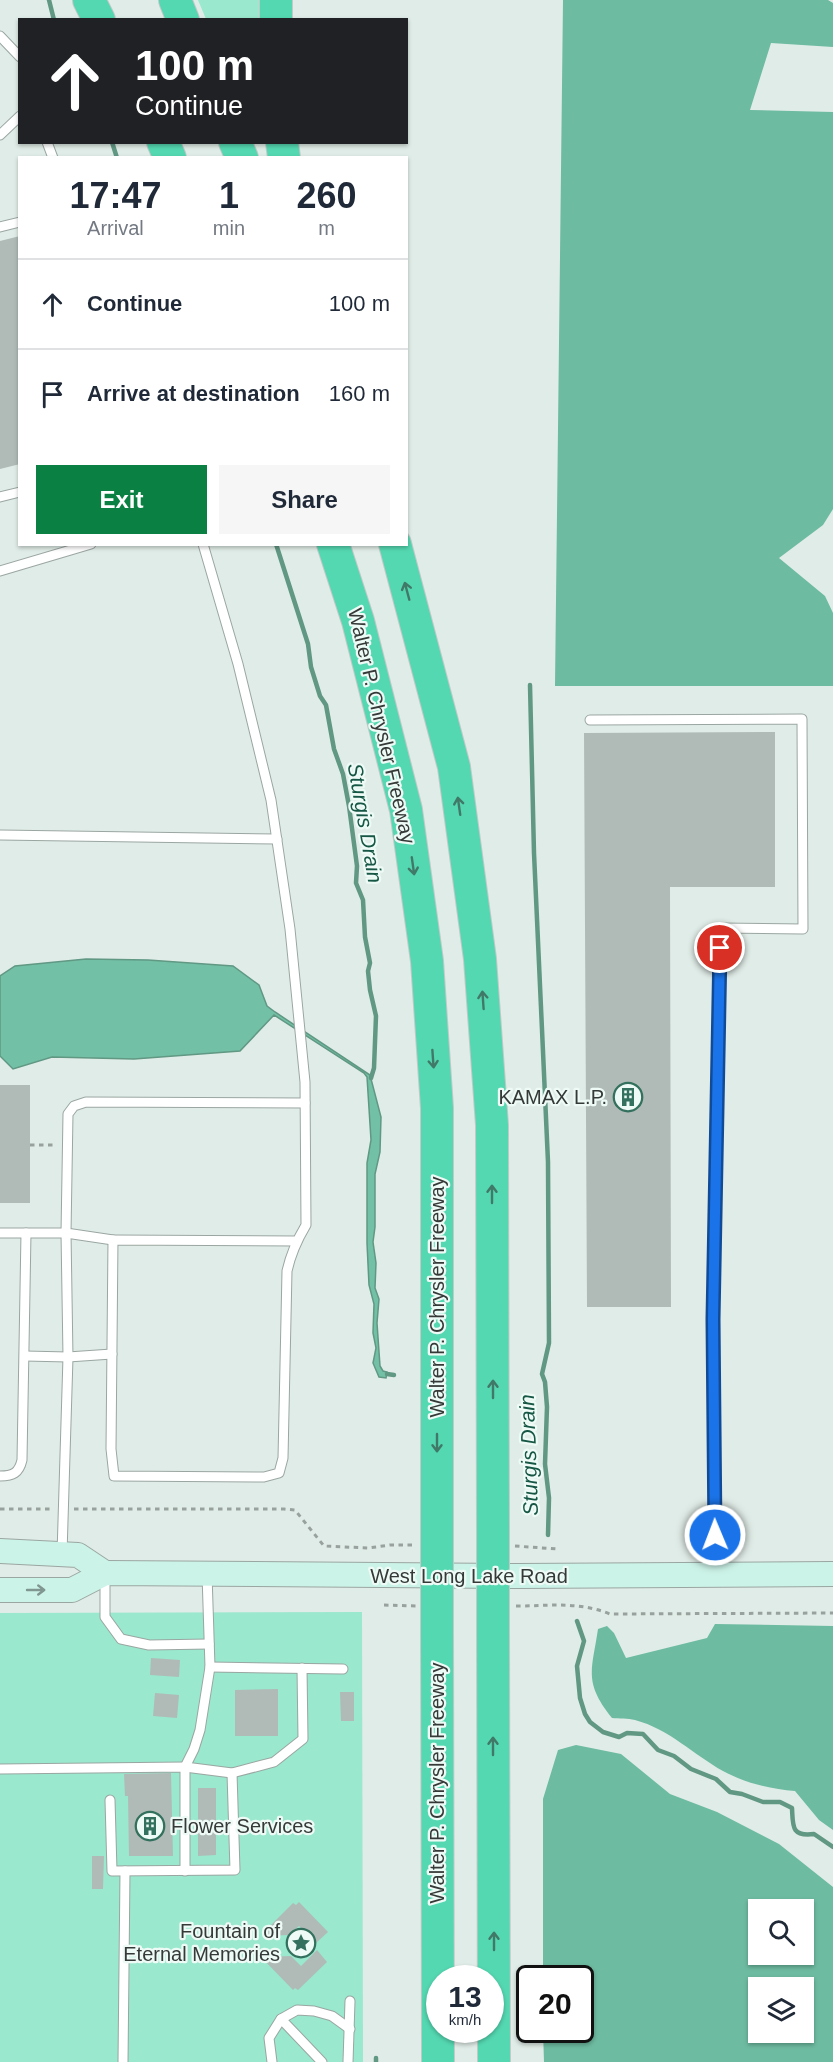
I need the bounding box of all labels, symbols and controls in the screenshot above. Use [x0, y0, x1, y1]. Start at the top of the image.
icon: ahead [36, 42, 114, 120]
text: 100 m [135, 42, 254, 89]
text: Continue [135, 91, 243, 121]
text: 17:47 [69, 175, 161, 216]
text: 1 [219, 175, 239, 216]
text: 260 [296, 175, 357, 216]
text: Arrival [87, 217, 144, 239]
text: min [213, 217, 245, 239]
text: m [318, 217, 335, 239]
icon: ahead [36, 288, 69, 321]
text: Continue [87, 291, 182, 316]
text: 100 m [329, 291, 390, 316]
icon: arrive [36, 378, 69, 411]
text: Arrive at destination [87, 381, 300, 406]
text: 160 m [329, 381, 390, 406]
button: Exit [36, 465, 207, 534]
button: Share [219, 465, 390, 534]
one-way arrow [401, 582, 413, 601]
street label: Walter P. Chrysler Freeway [344, 606, 420, 846]
water label: Sturgis Drain [344, 761, 387, 885]
one-way arrow [453, 797, 464, 816]
one-way arrow [408, 855, 419, 875]
pin [694, 922, 745, 973]
icon: arrive [703, 931, 736, 964]
one-way arrow [477, 990, 488, 1010]
one-way arrow [428, 1049, 439, 1069]
building icon: KAMAX L.P. [612, 1081, 644, 1113]
place label: KAMAX L.P. [498, 1086, 607, 1108]
street label: Walter P. Chrysler Freeway [426, 1176, 448, 1418]
one-way arrow [486, 1185, 498, 1205]
one-way arrow [487, 1380, 499, 1400]
water label: Sturgis Drain [515, 1394, 542, 1516]
one-way arrow [431, 1433, 443, 1453]
position arrow [683, 1503, 747, 1567]
street label: West Long Lake Road [370, 1565, 568, 1587]
one-way arrow [26, 1584, 46, 1596]
street label: Walter P. Chrysler Freeway [426, 1662, 448, 1904]
one-way arrow [487, 1736, 499, 1756]
building icon: Flower Services [134, 1810, 166, 1842]
place label: Flower Services [171, 1815, 313, 1837]
map controls [748, 1899, 814, 2043]
button: search [748, 1899, 814, 1965]
place label: Fountain of Eternal Memories [123, 1920, 280, 1965]
place icon: Fountain of Eternal Memories [285, 1927, 317, 1959]
one-way arrow [488, 1931, 500, 1951]
speed limit sign: 20 [516, 1965, 594, 2043]
button: layers [748, 1977, 814, 2043]
text: 13 [448, 1980, 482, 2013]
text: km/h [449, 2011, 481, 2028]

